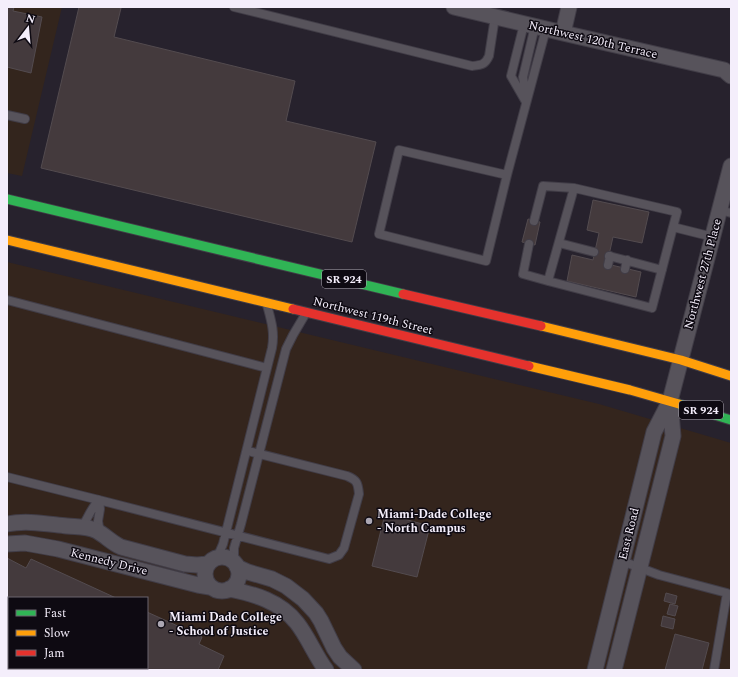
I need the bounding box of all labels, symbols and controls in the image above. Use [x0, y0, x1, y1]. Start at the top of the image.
north arrow [8, 8, 48, 48]
text: N [24, 9, 37, 28]
street label: Northwest 120th Terrace [527, 16, 659, 64]
street label: Northwest 27th Place [679, 216, 727, 331]
road number: SR 924 [322, 270, 366, 288]
street label: Northwest 119th Street [311, 292, 435, 340]
road number: SR 924 [679, 401, 723, 419]
place label: Miami-Dade College - North Campus [377, 505, 491, 538]
street label: East Road [613, 506, 645, 562]
marker: Miami-Dade College - North Campus [364, 516, 374, 526]
street label: Kennedy Drive [68, 543, 150, 581]
legend [8, 597, 148, 669]
text: Fast [44, 604, 66, 623]
place label: Miami Dade College - School of Justice [169, 608, 282, 641]
marker: Miami Dade College - School of Justice [156, 619, 166, 629]
text: Slow [44, 624, 70, 643]
text: Jam [44, 644, 65, 663]

